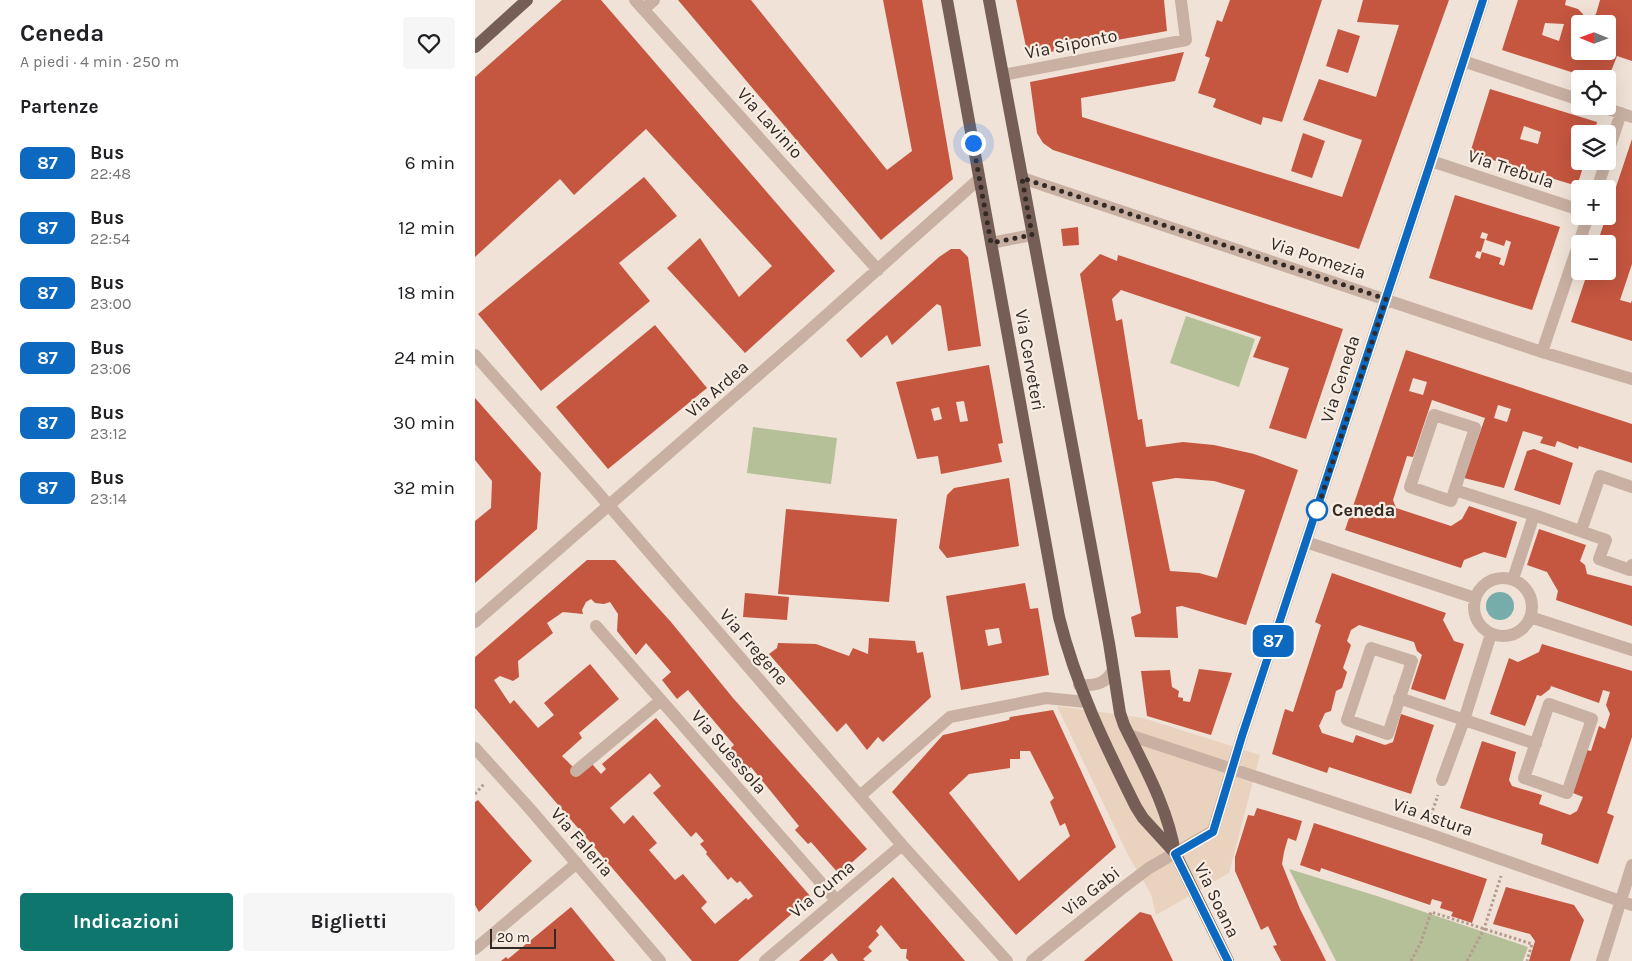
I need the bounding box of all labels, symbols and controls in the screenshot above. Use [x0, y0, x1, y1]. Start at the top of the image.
north arrow [1571, 15, 1616, 60]
map controls [1571, 15, 1616, 280]
button: heart [403, 17, 455, 69]
text: Ceneda [20, 19, 104, 47]
street label: Via Siponto [1023, 24, 1119, 64]
text: A piedi · 4 min · 250 m [20, 52, 179, 71]
button: locate [1571, 70, 1616, 115]
street label: Via Lavinio [732, 83, 808, 163]
text: Partenze [20, 96, 98, 118]
button: layers [1571, 125, 1616, 170]
your location [961, 131, 986, 156]
text: Bus [90, 142, 124, 164]
street label: Via Trebula [1465, 145, 1557, 193]
text: 87 [37, 152, 58, 174]
text: 6 min [405, 152, 455, 174]
text: 22:48 [90, 164, 131, 183]
button: + [1571, 180, 1616, 225]
text: Bus [90, 207, 124, 229]
text: 87 [37, 217, 58, 239]
text: 12 min [398, 217, 455, 239]
text: 22:54 [90, 229, 130, 248]
street label: Via Pomezia [1267, 232, 1369, 284]
button: − [1571, 235, 1616, 280]
text: Bus [90, 272, 124, 294]
text: 87 [37, 282, 58, 304]
text: 18 min [398, 282, 455, 304]
text: 23:00 [90, 294, 131, 313]
street label: Via Cerveteri [1010, 308, 1050, 412]
street label: Via Ceneda [1316, 332, 1364, 426]
text: Bus [90, 337, 124, 359]
text: 87 [37, 347, 58, 369]
text: 24 min [394, 347, 455, 369]
street label: Via Ardea [681, 356, 753, 422]
text: 23:06 [90, 359, 131, 378]
text: Bus [90, 402, 124, 424]
text: 87 [37, 412, 58, 434]
text: 30 min [393, 412, 455, 434]
text: 23:12 [90, 424, 127, 443]
text: Bus [90, 467, 124, 489]
text: 87 [37, 477, 58, 499]
text: 32 min [393, 477, 455, 499]
text: 23:14 [90, 489, 127, 508]
marker: Ceneda [1306, 499, 1328, 521]
place label: Ceneda [1332, 499, 1395, 521]
street label: Via Fregene [715, 604, 793, 690]
line badge: 87 [1251, 625, 1295, 657]
text: 87 [1263, 630, 1283, 652]
street label: Via Suessola [686, 705, 772, 799]
street label: Via Astura [1390, 793, 1476, 841]
street label: Via Faleria [546, 803, 618, 881]
street label: Via Cuma [785, 855, 859, 923]
street label: Via Soana [1189, 859, 1245, 941]
street label: Via Gabi [1058, 862, 1124, 920]
button: Indicazioni [20, 893, 233, 951]
button: Biglietti [243, 893, 455, 951]
scale bar [490, 926, 556, 949]
text: 20 m [497, 929, 530, 946]

